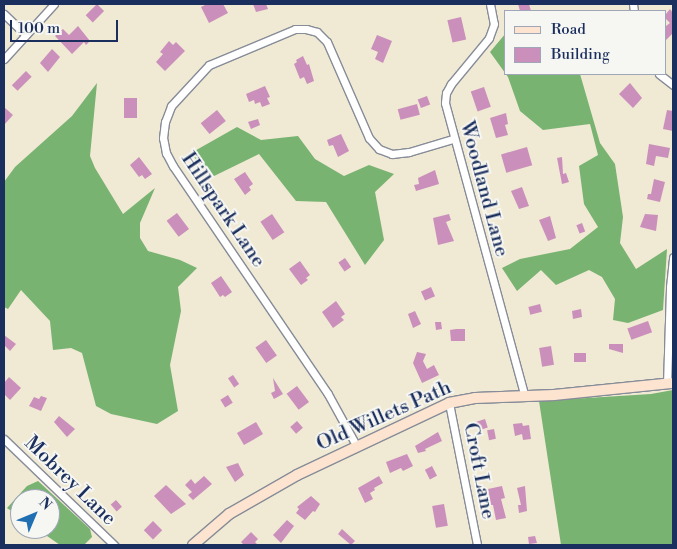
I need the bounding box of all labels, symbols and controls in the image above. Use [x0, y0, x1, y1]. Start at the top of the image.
scale bar [12, 10, 120, 42]
legend [504, 10, 667, 75]
text: 100 m [18, 19, 60, 38]
text: Road [551, 20, 586, 39]
text: Building [551, 45, 610, 64]
street label: Woodland Lane [454, 119, 514, 259]
street label: Hillspark Lane [176, 148, 270, 272]
street label: Old Willets Path [313, 376, 455, 456]
street label: Croft Lane [458, 421, 500, 521]
street label: Mobrey Lane [19, 431, 121, 531]
north arrow [10, 489, 60, 539]
text: N [35, 494, 55, 514]

